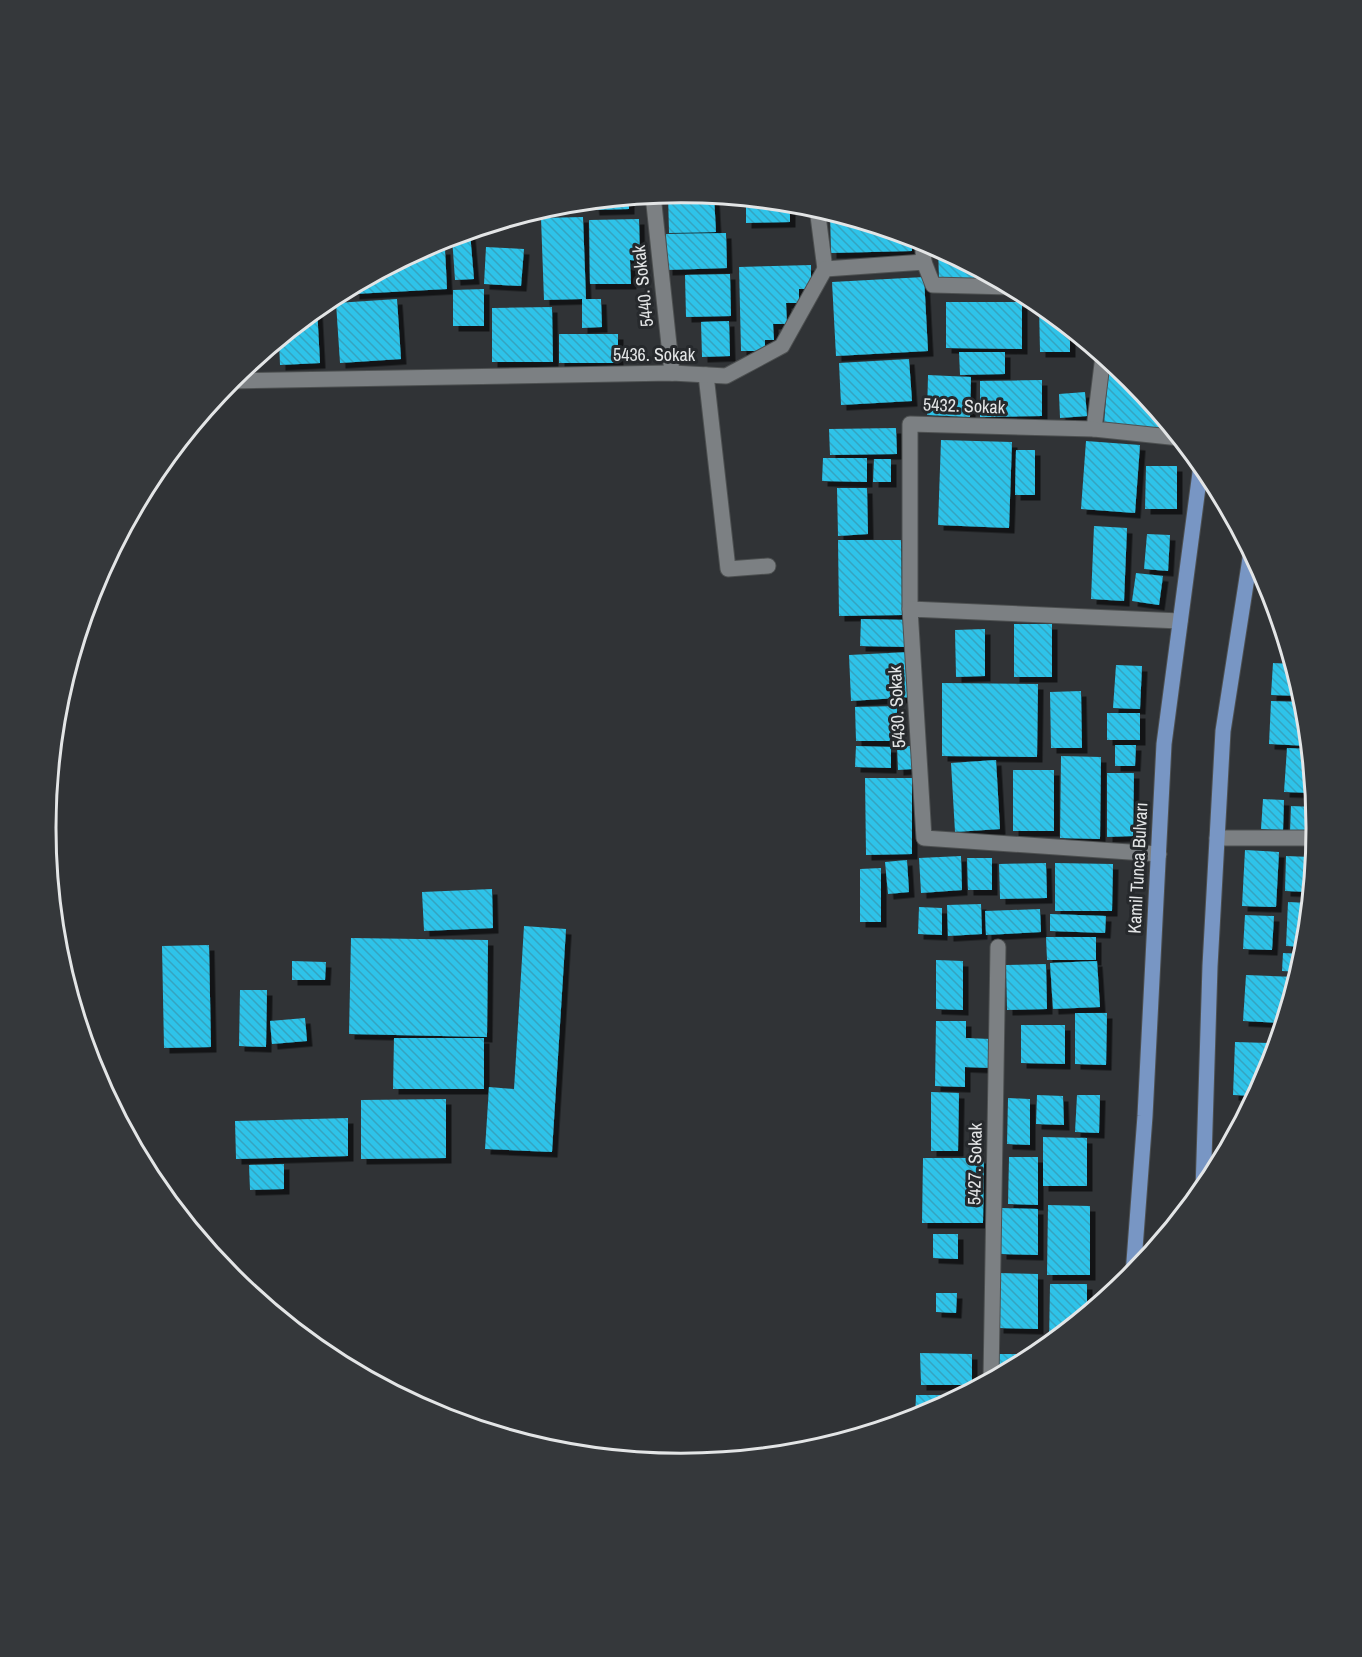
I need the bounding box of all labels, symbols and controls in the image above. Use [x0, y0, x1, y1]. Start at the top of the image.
street label: 5440. Sokak [626, 243, 659, 328]
street label: 5436. Sokak [613, 342, 696, 367]
street label: 5432. Sokak [923, 392, 1006, 419]
street label: 5430. Sokak [882, 665, 911, 749]
street label: Kamil Tunca Bulvarı [1122, 802, 1153, 934]
street label: 5427. Sokak [961, 1122, 988, 1205]

